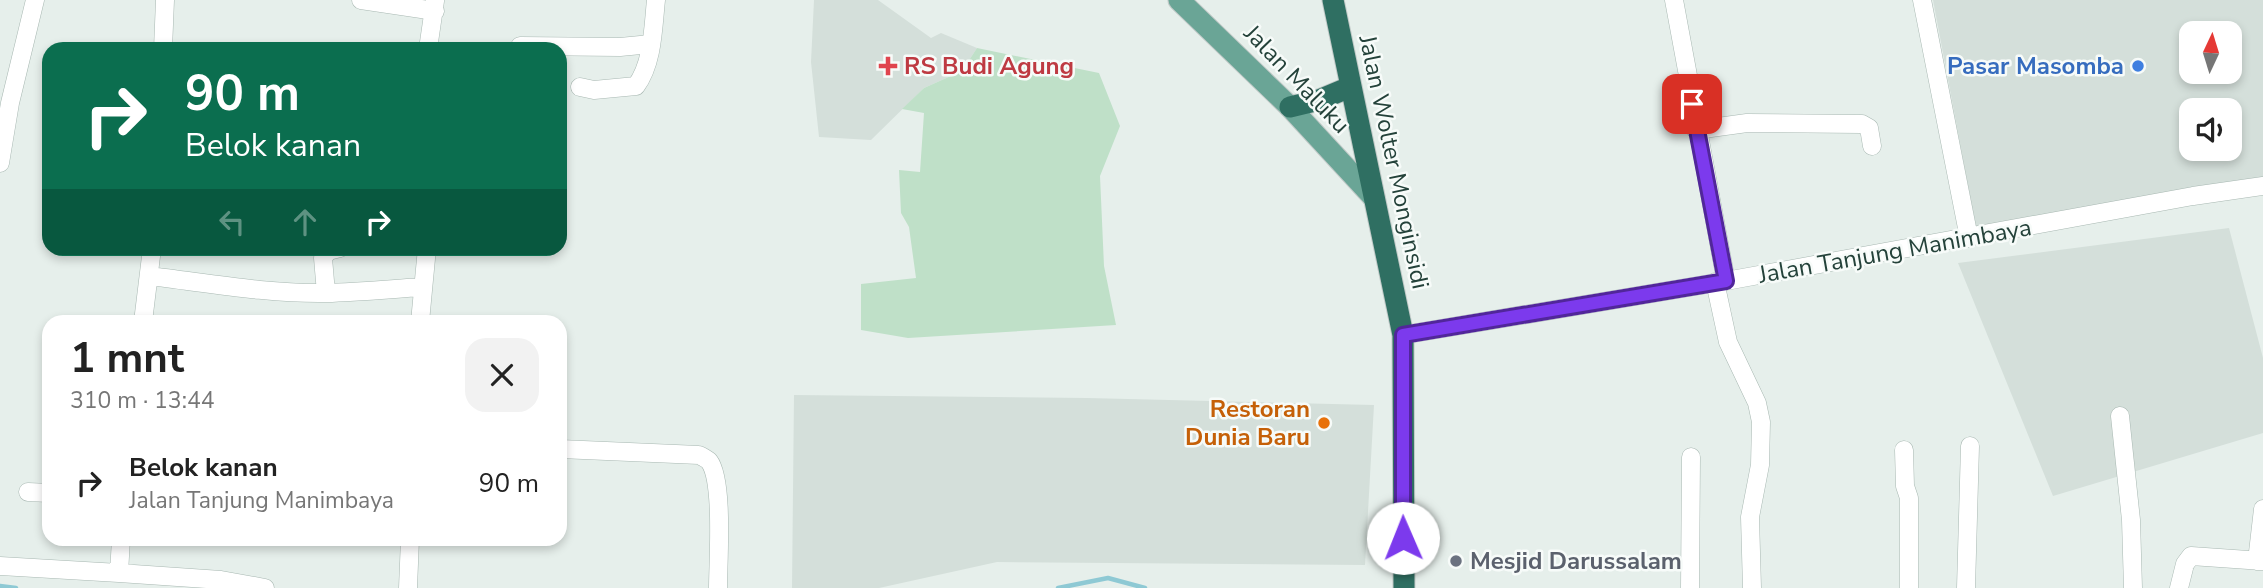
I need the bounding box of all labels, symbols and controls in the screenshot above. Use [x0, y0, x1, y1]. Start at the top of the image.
street label: Jalan Maluku [1236, 17, 1357, 140]
north arrow [2179, 21, 2242, 84]
map controls [2179, 21, 2242, 161]
street label: Jalan Wolter Monginsidi [1351, 31, 1437, 292]
place label: RS Budi Agung [904, 50, 1074, 82]
place label: Pasar Masomba [1947, 50, 2124, 82]
marker: RS Budi Agung [878, 56, 898, 76]
marker: Pasar Masomba [2130, 58, 2146, 74]
text: 90 m [185, 60, 300, 127]
icon: right [70, 70, 161, 161]
pin [1662, 74, 1722, 134]
icon: arrive [1673, 85, 1711, 123]
button: sound [2179, 98, 2242, 161]
text: Belok kanan [185, 124, 361, 167]
icon: left [213, 203, 251, 241]
icon: ahead [286, 203, 324, 241]
icon: right [359, 203, 397, 241]
street label: Jalan Tanjung Manimbaya [1755, 211, 2034, 291]
text: 1 mnt [70, 330, 184, 387]
button: close [465, 338, 539, 412]
text: 310 m · 13:44 [70, 385, 215, 416]
place label: Restoran Dunia Baru [1185, 393, 1310, 453]
marker: Restoran Dunia Baru [1316, 415, 1332, 431]
text: Belok kanan [129, 450, 278, 485]
icon: right [70, 464, 108, 502]
text: 90 m [479, 466, 539, 501]
text: Jalan Tanjung Manimbaya [129, 485, 394, 516]
position arrow [1366, 501, 1440, 575]
place label: Mesjid Darussalam [1470, 545, 1682, 577]
marker: Mesjid Darussalam [1448, 553, 1464, 569]

